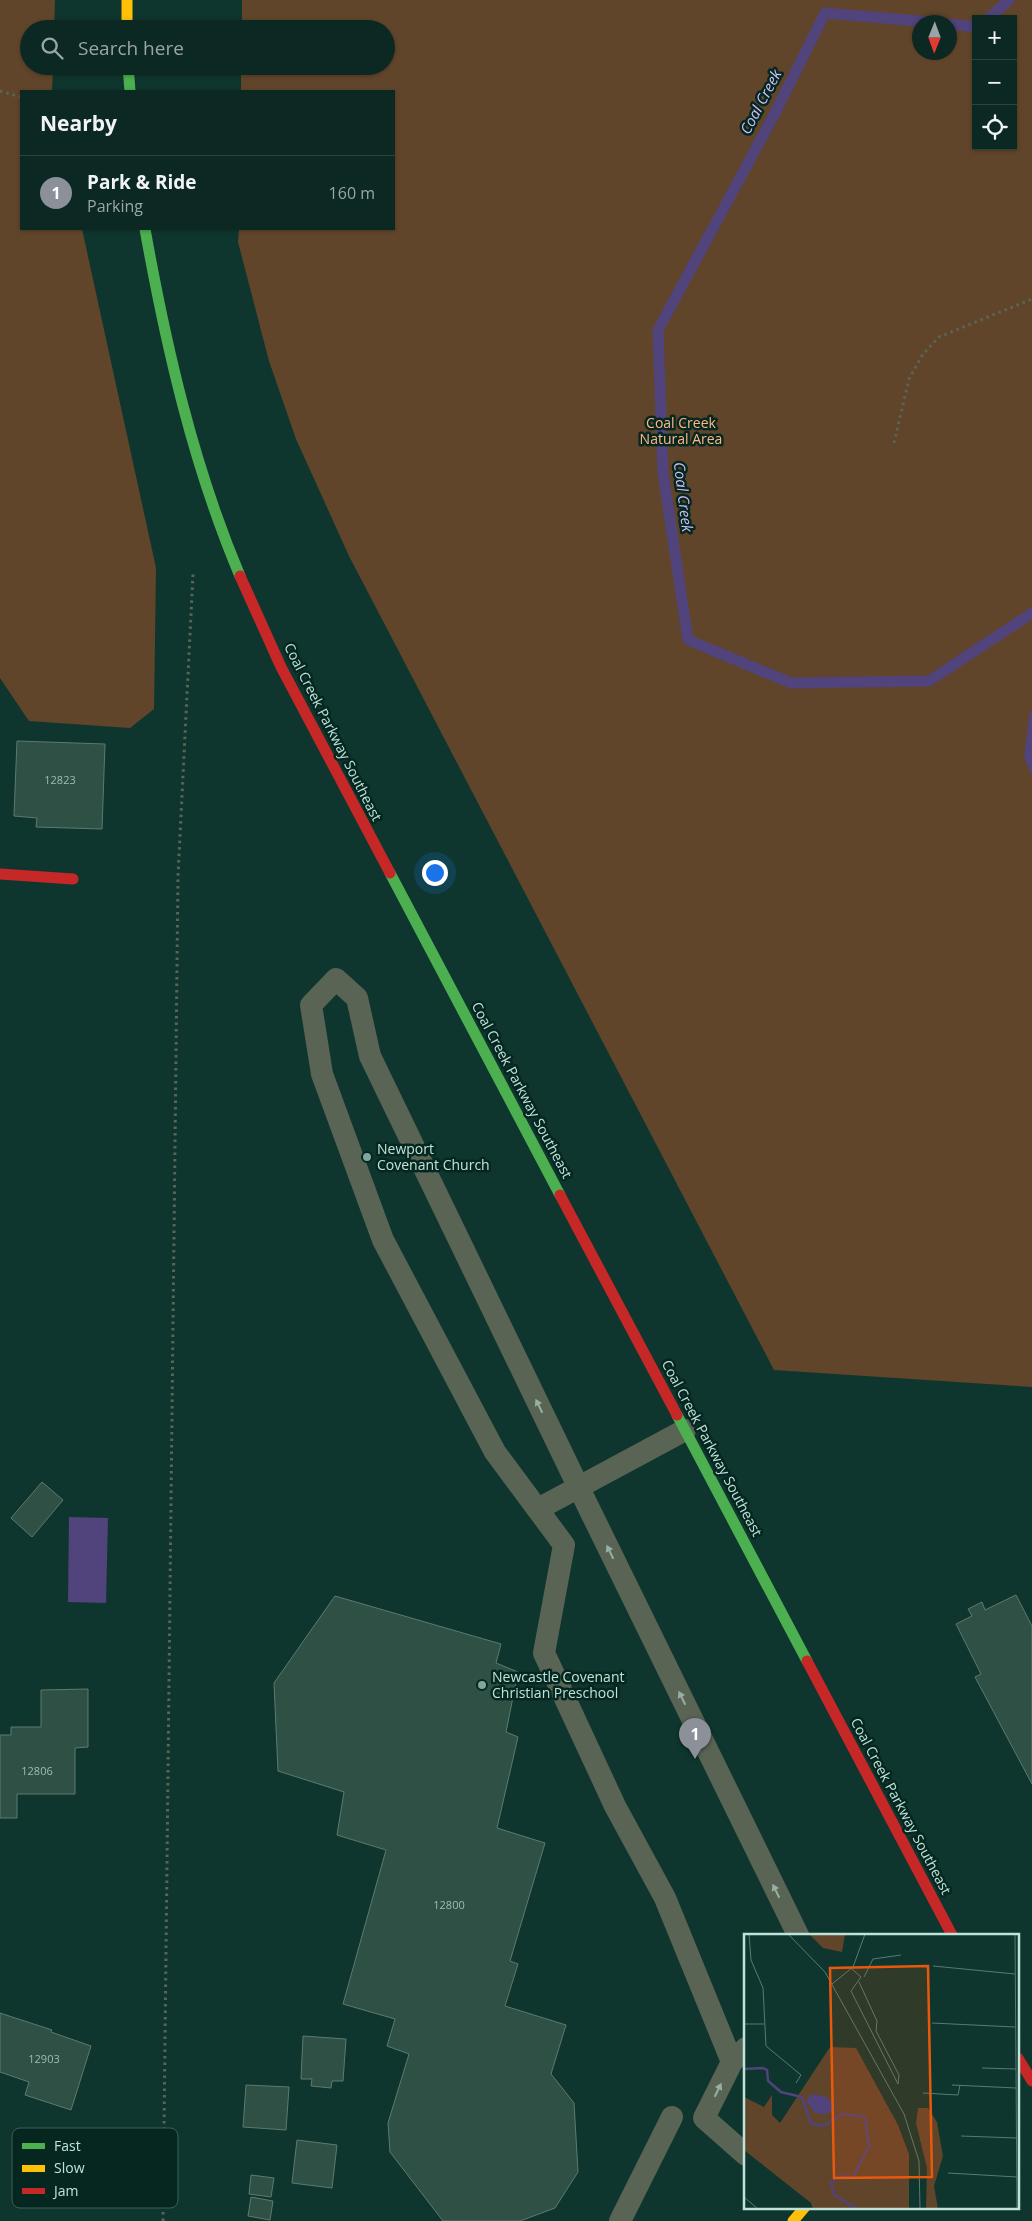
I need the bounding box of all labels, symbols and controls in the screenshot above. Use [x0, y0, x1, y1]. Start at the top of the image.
north arrow [912, 15, 957, 60]
map controls [972, 15, 1017, 150]
button: + [972, 15, 1017, 60]
search box [20, 20, 395, 75]
icon: search [38, 34, 66, 62]
text: Search here [78, 35, 184, 61]
button: − [972, 60, 1017, 105]
water label: Coal Creek [735, 65, 786, 137]
button: locate [972, 105, 1017, 150]
text: Nearby [40, 109, 117, 137]
text: Park & Ride [87, 169, 197, 195]
text: 1 [51, 182, 61, 204]
text: 160 m [329, 182, 375, 204]
text: Parking [87, 195, 143, 217]
park label: Coal Creek Natural Area [640, 413, 722, 448]
water label: Coal Creek [670, 461, 698, 534]
street label: Coal Creek Parkway Southeast [280, 639, 387, 824]
house number: 12823 [44, 772, 76, 787]
your location [422, 860, 448, 886]
street label: Coal Creek Parkway Southeast [468, 998, 577, 1181]
place label: Newport Covenant Church [377, 1139, 490, 1174]
marker: Newport Covenant Church [361, 1151, 373, 1163]
street label: Coal Creek Parkway Southeast [658, 1356, 767, 1539]
one-way arrow [535, 1399, 543, 1413]
one-way arrow [606, 1545, 614, 1559]
place label: Newcastle Covenant Christian Preschool [492, 1667, 624, 1702]
marker: Newcastle Covenant Christian Preschool [476, 1679, 488, 1691]
one-way arrow [677, 1691, 685, 1705]
street label: Coal Creek Parkway Southeast [847, 1714, 956, 1897]
pin: 1 [679, 1718, 711, 1759]
house number: 12806 [21, 1763, 53, 1778]
one-way arrow [772, 1884, 780, 1898]
house number: 12800 [433, 1897, 465, 1912]
inset map [744, 1934, 1020, 2208]
house number: 12903 [28, 2051, 60, 2066]
one-way arrow [714, 2083, 722, 2097]
legend [12, 2128, 178, 2208]
text: Fast [54, 2136, 81, 2155]
text: Slow [54, 2158, 85, 2177]
text: Jam [52, 2181, 79, 2200]

